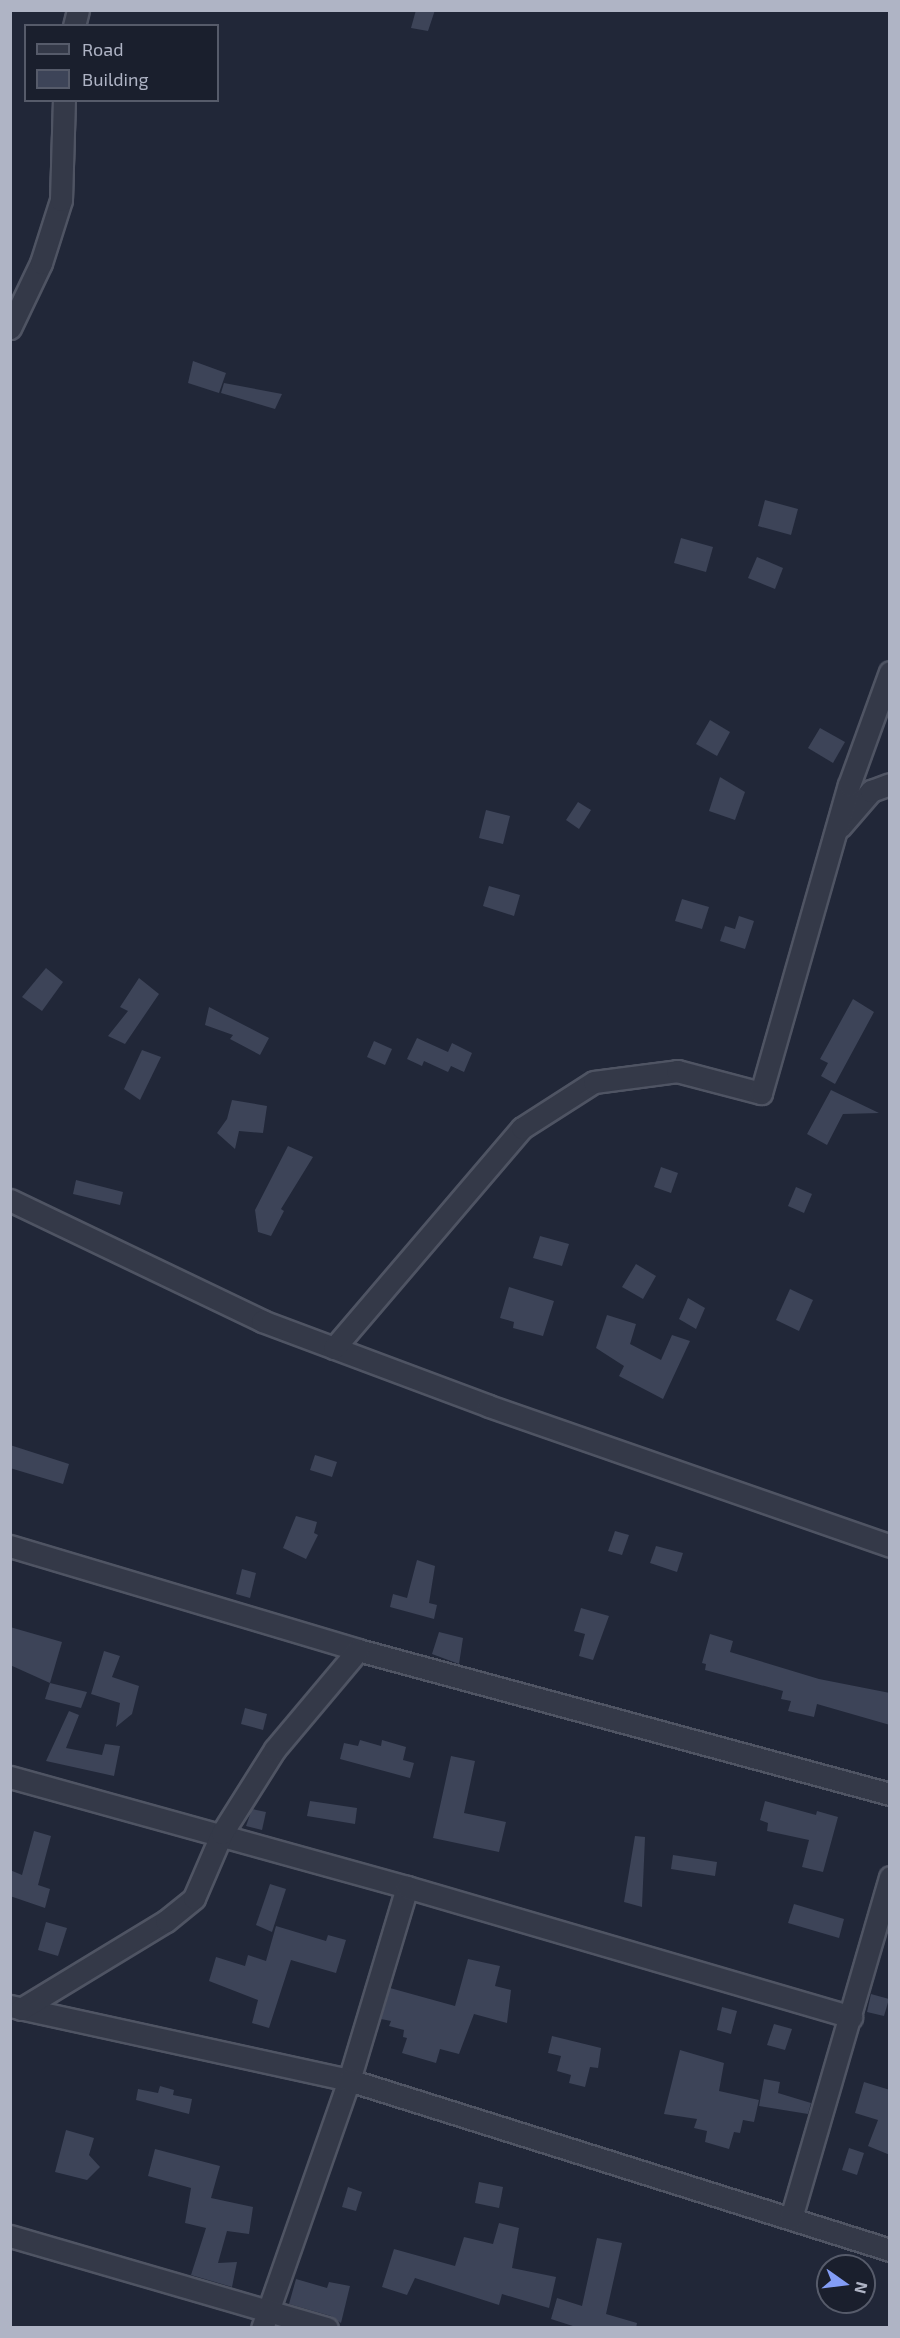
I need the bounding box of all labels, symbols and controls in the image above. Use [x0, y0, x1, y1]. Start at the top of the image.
legend [24, 24, 219, 102]
text: Road [82, 38, 123, 60]
text: Building [82, 68, 149, 90]
north arrow [816, 2254, 876, 2314]
text: N [851, 2280, 873, 2296]

